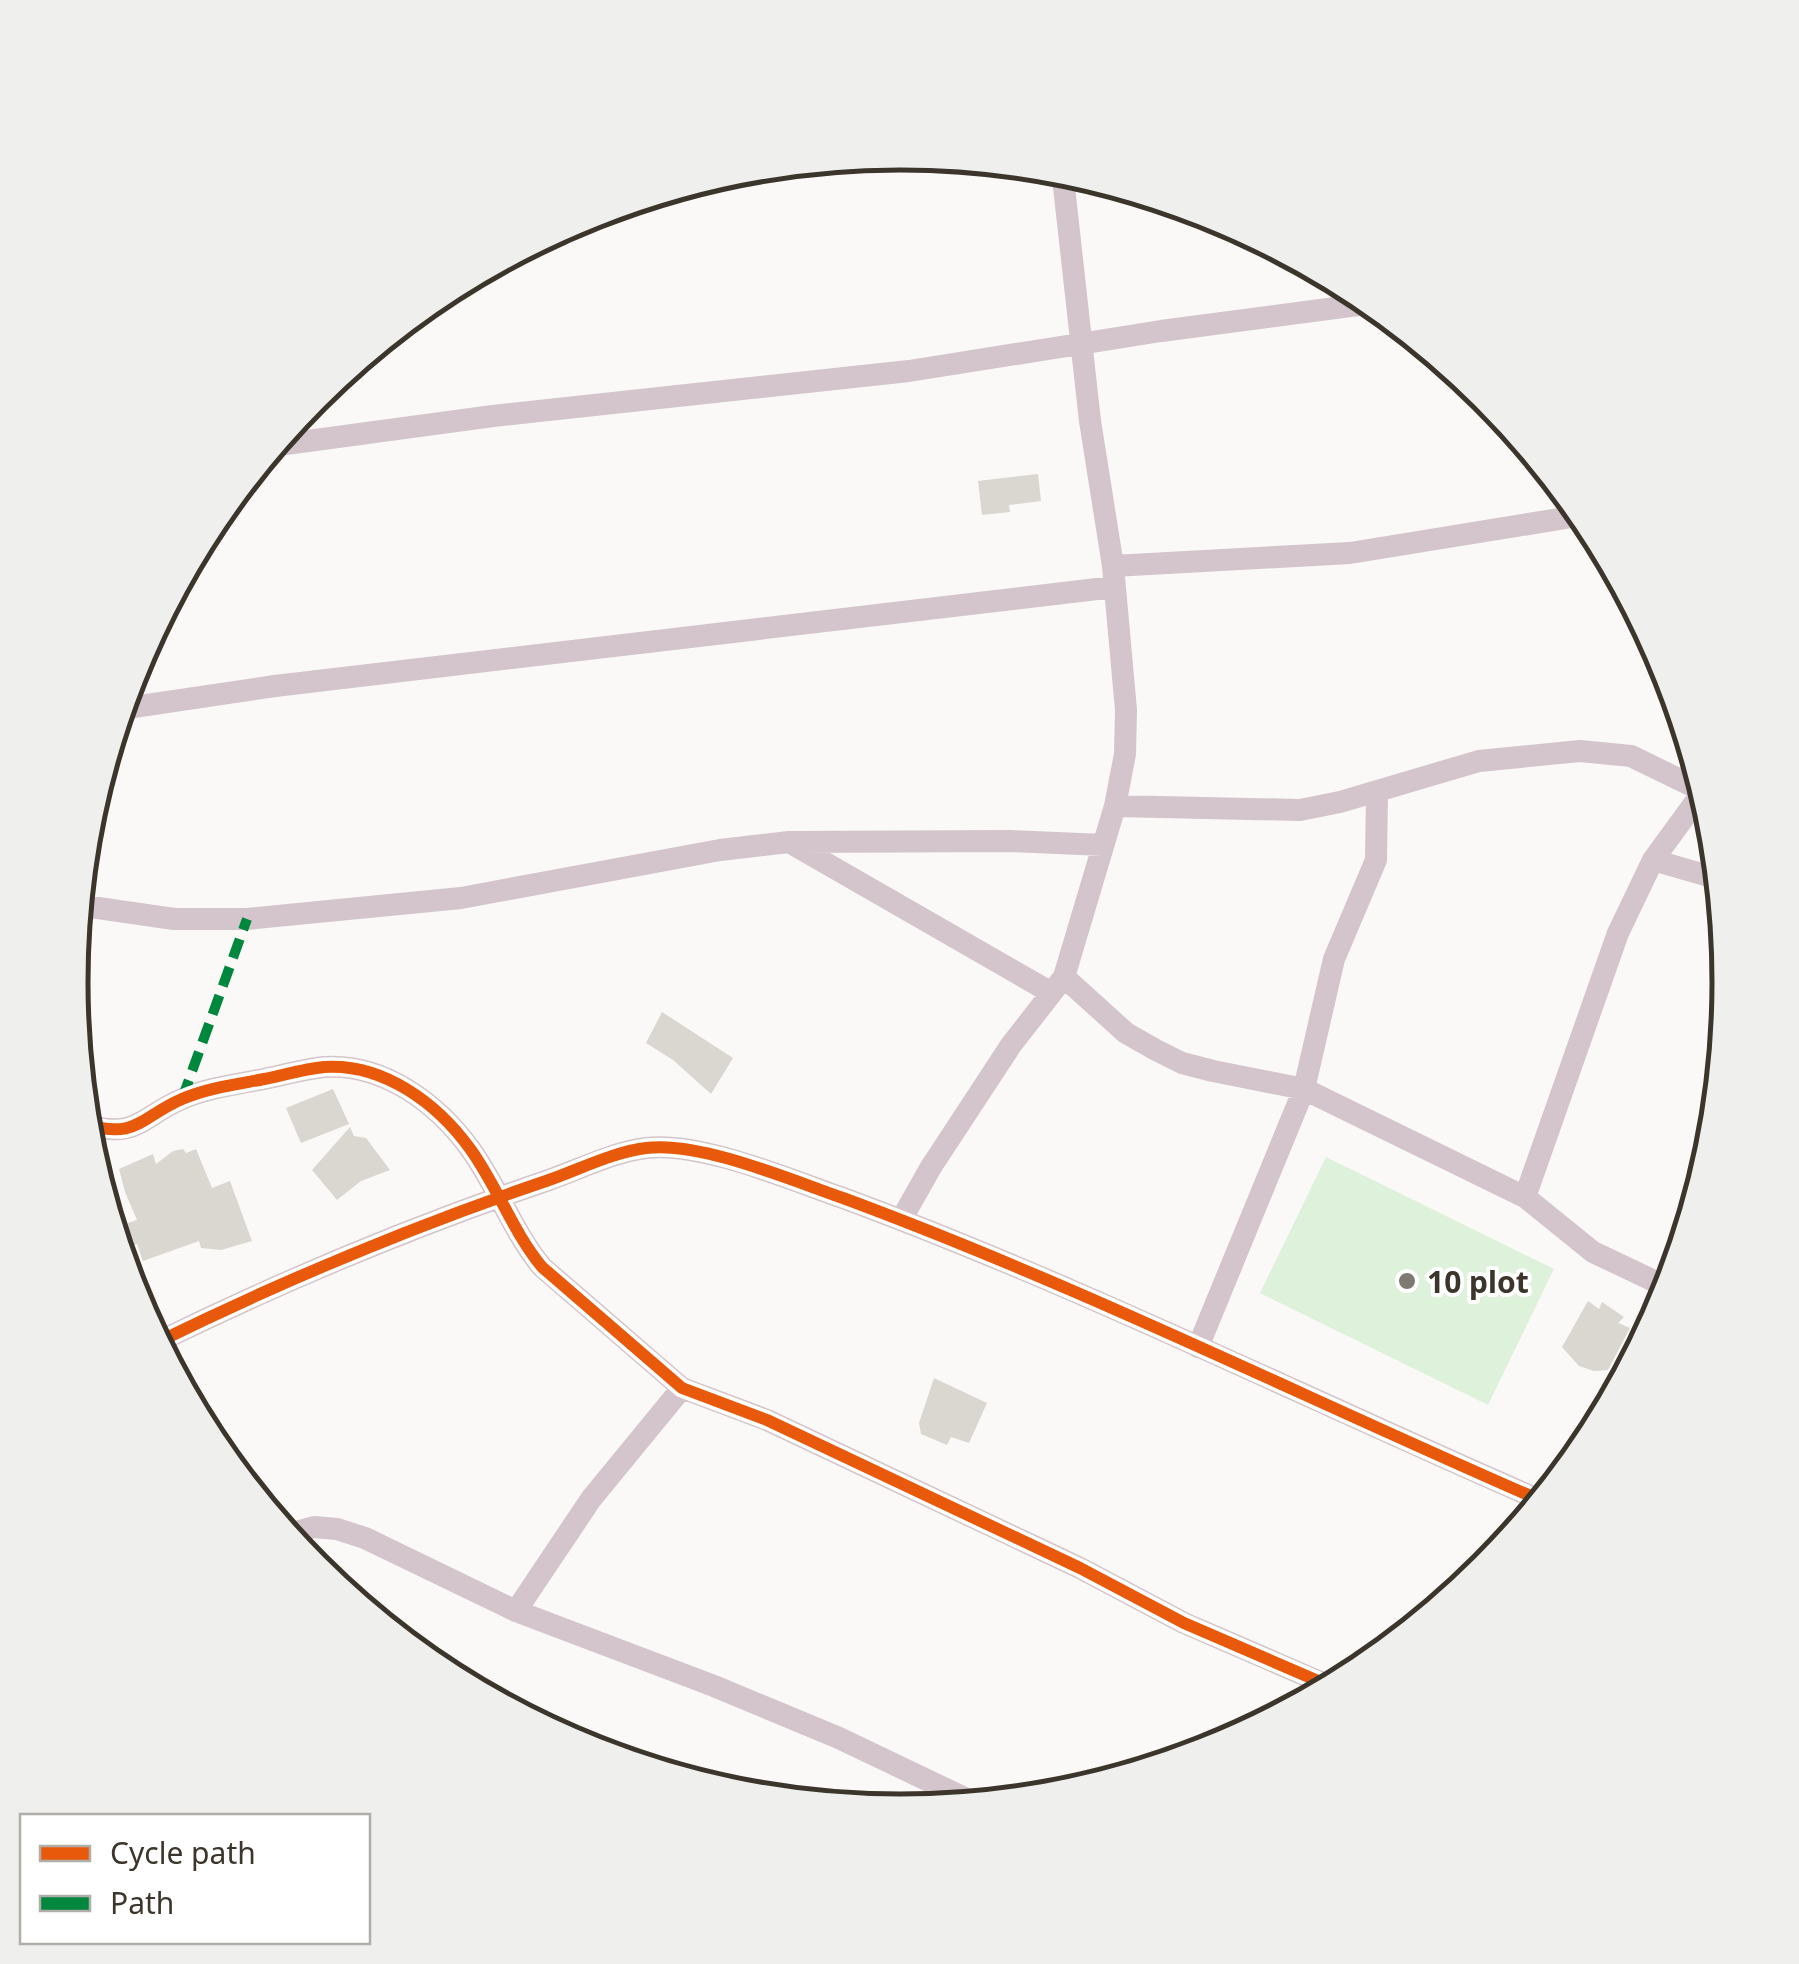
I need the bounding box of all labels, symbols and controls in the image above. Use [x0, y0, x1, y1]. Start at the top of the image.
place label: 10 plot [1427, 1261, 1529, 1302]
marker: 10 plot [1396, 1270, 1418, 1292]
legend [20, 1814, 370, 1944]
text: Cycle path [110, 1832, 256, 1873]
text: Path [110, 1882, 174, 1923]

